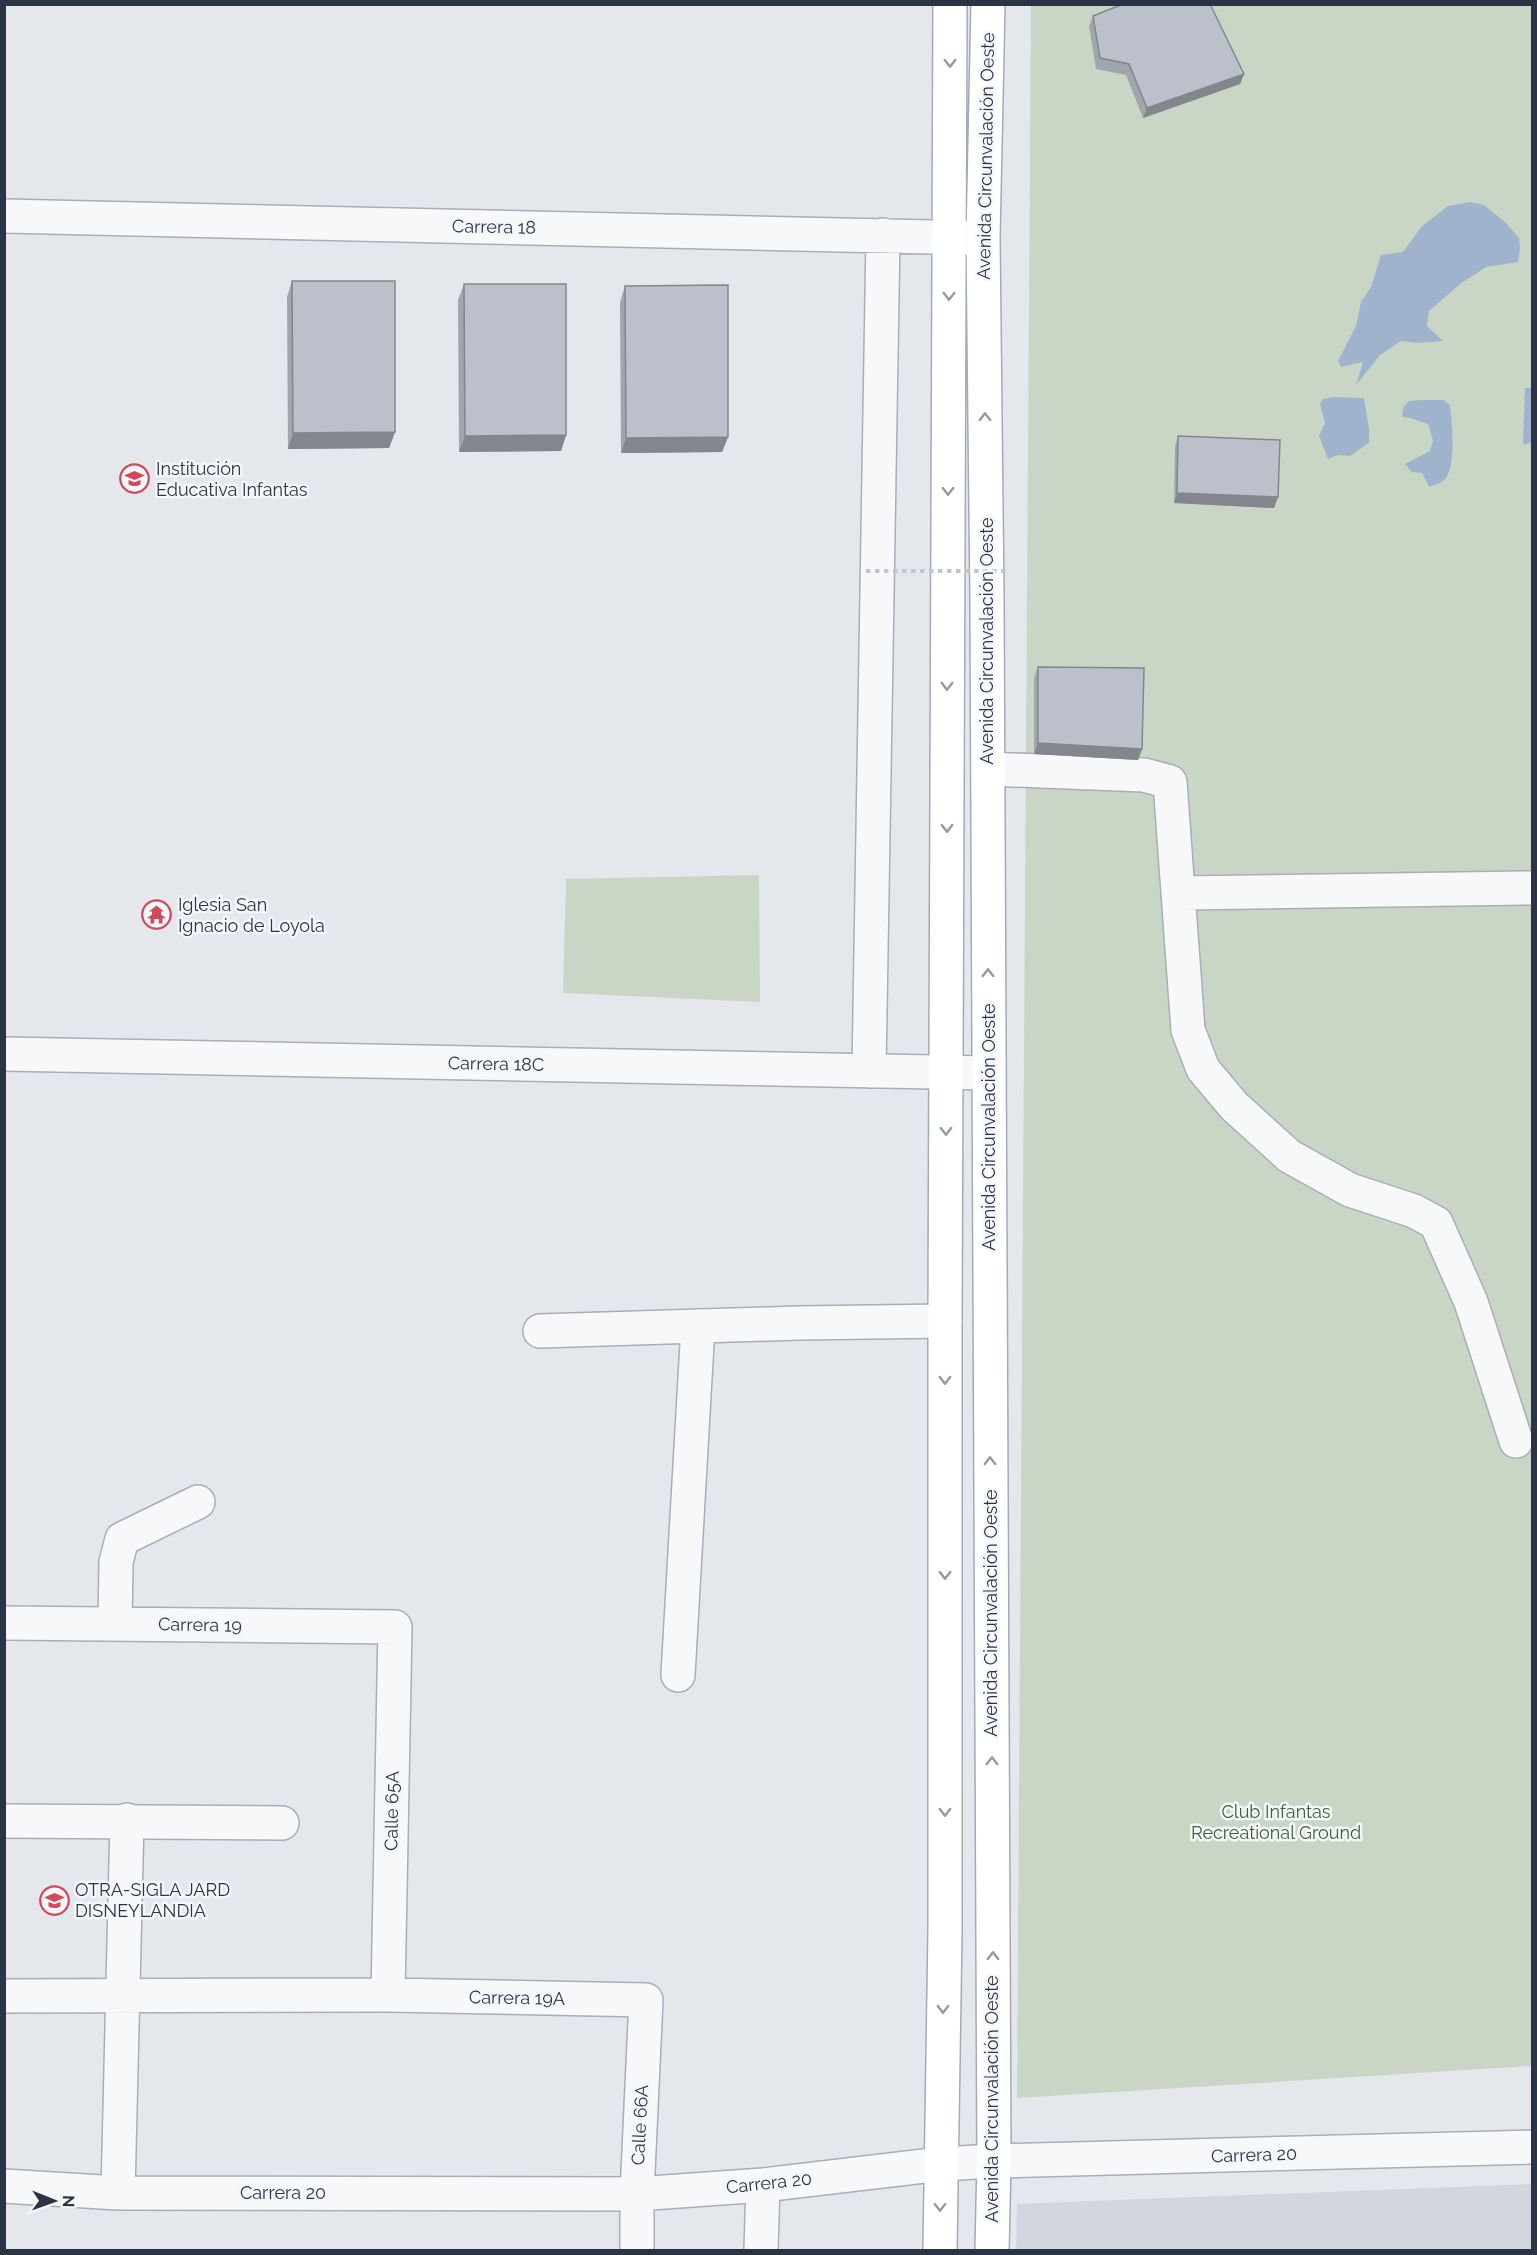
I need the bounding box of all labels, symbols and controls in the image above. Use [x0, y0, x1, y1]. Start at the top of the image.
street label: Avenida Circunvalación Oeste [973, 32, 998, 280]
one-way arrow [944, 58, 956, 67]
street label: Carrera 18 [452, 215, 536, 238]
one-way arrow [943, 291, 955, 300]
one-way arrow [979, 412, 991, 421]
place label: Institución Educativa Infantas [156, 458, 308, 500]
school or university icon: Institución Educativa Infantas [119, 463, 151, 495]
one-way arrow [942, 486, 954, 495]
street label: Avenida Circunvalación Oeste [976, 517, 997, 765]
one-way arrow [941, 681, 953, 690]
one-way arrow [941, 824, 953, 833]
place label: Iglesia San Ignacio de Loyola [178, 894, 325, 936]
temple icon: Iglesia San Ignacio de Loyola [141, 899, 173, 931]
one-way arrow [982, 968, 994, 977]
street label: Avenida Circunvalación Oeste [978, 1003, 999, 1251]
street label: Carrera 18C [448, 1052, 544, 1075]
one-way arrow [940, 1126, 952, 1135]
one-way arrow [939, 1375, 951, 1384]
one-way arrow [984, 1456, 996, 1465]
street label: Avenida Circunvalación Oeste [980, 1489, 1001, 1737]
one-way arrow [939, 1570, 951, 1579]
street label: Carrera 19 [158, 1613, 242, 1636]
one-way arrow [986, 1756, 998, 1765]
street label: Calle 65A [380, 1771, 403, 1851]
park label: Club Infantas Recreational Ground [1191, 1801, 1361, 1843]
one-way arrow [939, 1807, 951, 1816]
place label: OTRA-SIGLA JARD DISNEYLANDIA [75, 1879, 230, 1921]
school or university icon: OTRA-SIGLA JARD DISNEYLANDIA [38, 1884, 70, 1916]
one-way arrow [987, 1951, 999, 1960]
street label: Avenida Circunvalación Oeste [981, 1975, 1002, 2223]
street label: Carrera 19A [469, 1986, 565, 2009]
one-way arrow [937, 2005, 950, 2014]
street label: Calle 66A [627, 2084, 652, 2166]
street label: Carrera 20 [1211, 2143, 1297, 2166]
street label: Carrera 20 [725, 2168, 813, 2197]
north arrow [24, 2171, 84, 2231]
street label: Carrera 20 [240, 2182, 326, 2203]
text: N [59, 2195, 78, 2208]
one-way arrow [934, 2203, 947, 2212]

